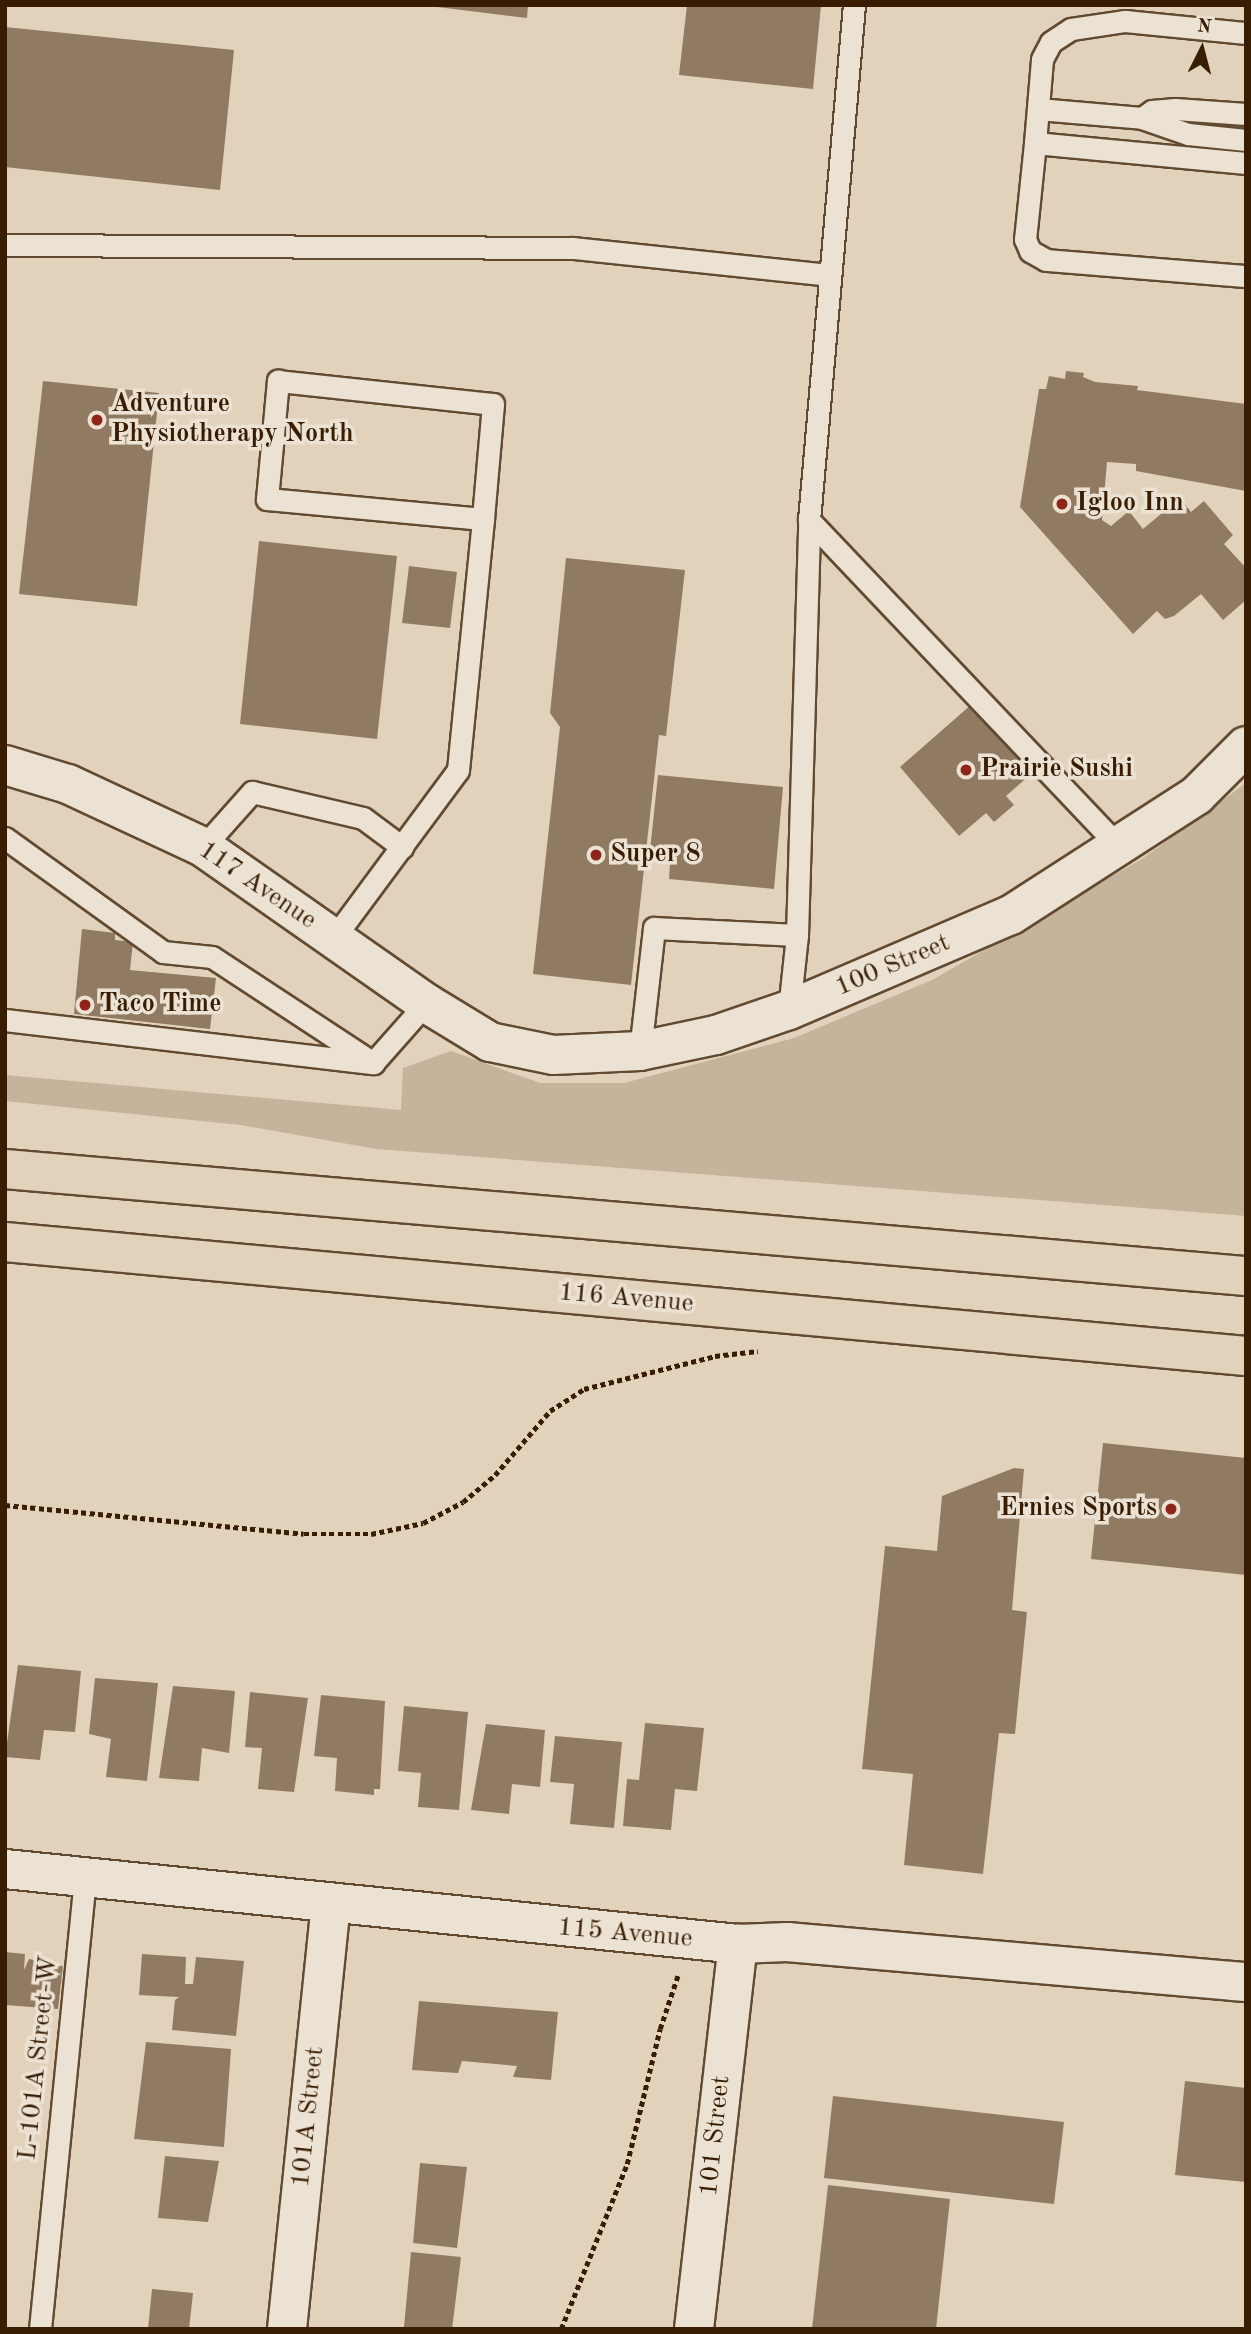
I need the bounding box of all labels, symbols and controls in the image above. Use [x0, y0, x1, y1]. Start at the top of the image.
north arrow [1167, 14, 1237, 84]
text: N [1196, 17, 1212, 38]
place label: Adventure Physiotherapy North [111, 389, 354, 450]
marker: Adventure Physiotherapy North [89, 412, 105, 428]
place label: Igloo Inn [1076, 488, 1184, 520]
marker: Igloo Inn [1054, 496, 1070, 512]
place label: Prairie Sushi [980, 754, 1133, 786]
marker: Prairie Sushi [958, 762, 974, 778]
street label: 117 Avenue [192, 835, 322, 937]
place label: Super 8 [610, 839, 700, 871]
marker: Super 8 [588, 847, 604, 863]
street label: 100 Street [831, 928, 955, 1004]
place label: Taco Time [99, 989, 221, 1021]
marker: Taco Time [77, 997, 93, 1013]
street label: 116 Avenue [557, 1278, 695, 1320]
place label: Ernies Sports [1000, 1493, 1157, 1525]
marker: Ernies Sports [1163, 1501, 1179, 1517]
street label: 115 Avenue [556, 1913, 694, 1955]
street label: L-101A Street-W [13, 1954, 65, 2162]
street label: 101A Street [286, 2045, 332, 2189]
street label: 101 Street [694, 2074, 738, 2198]

